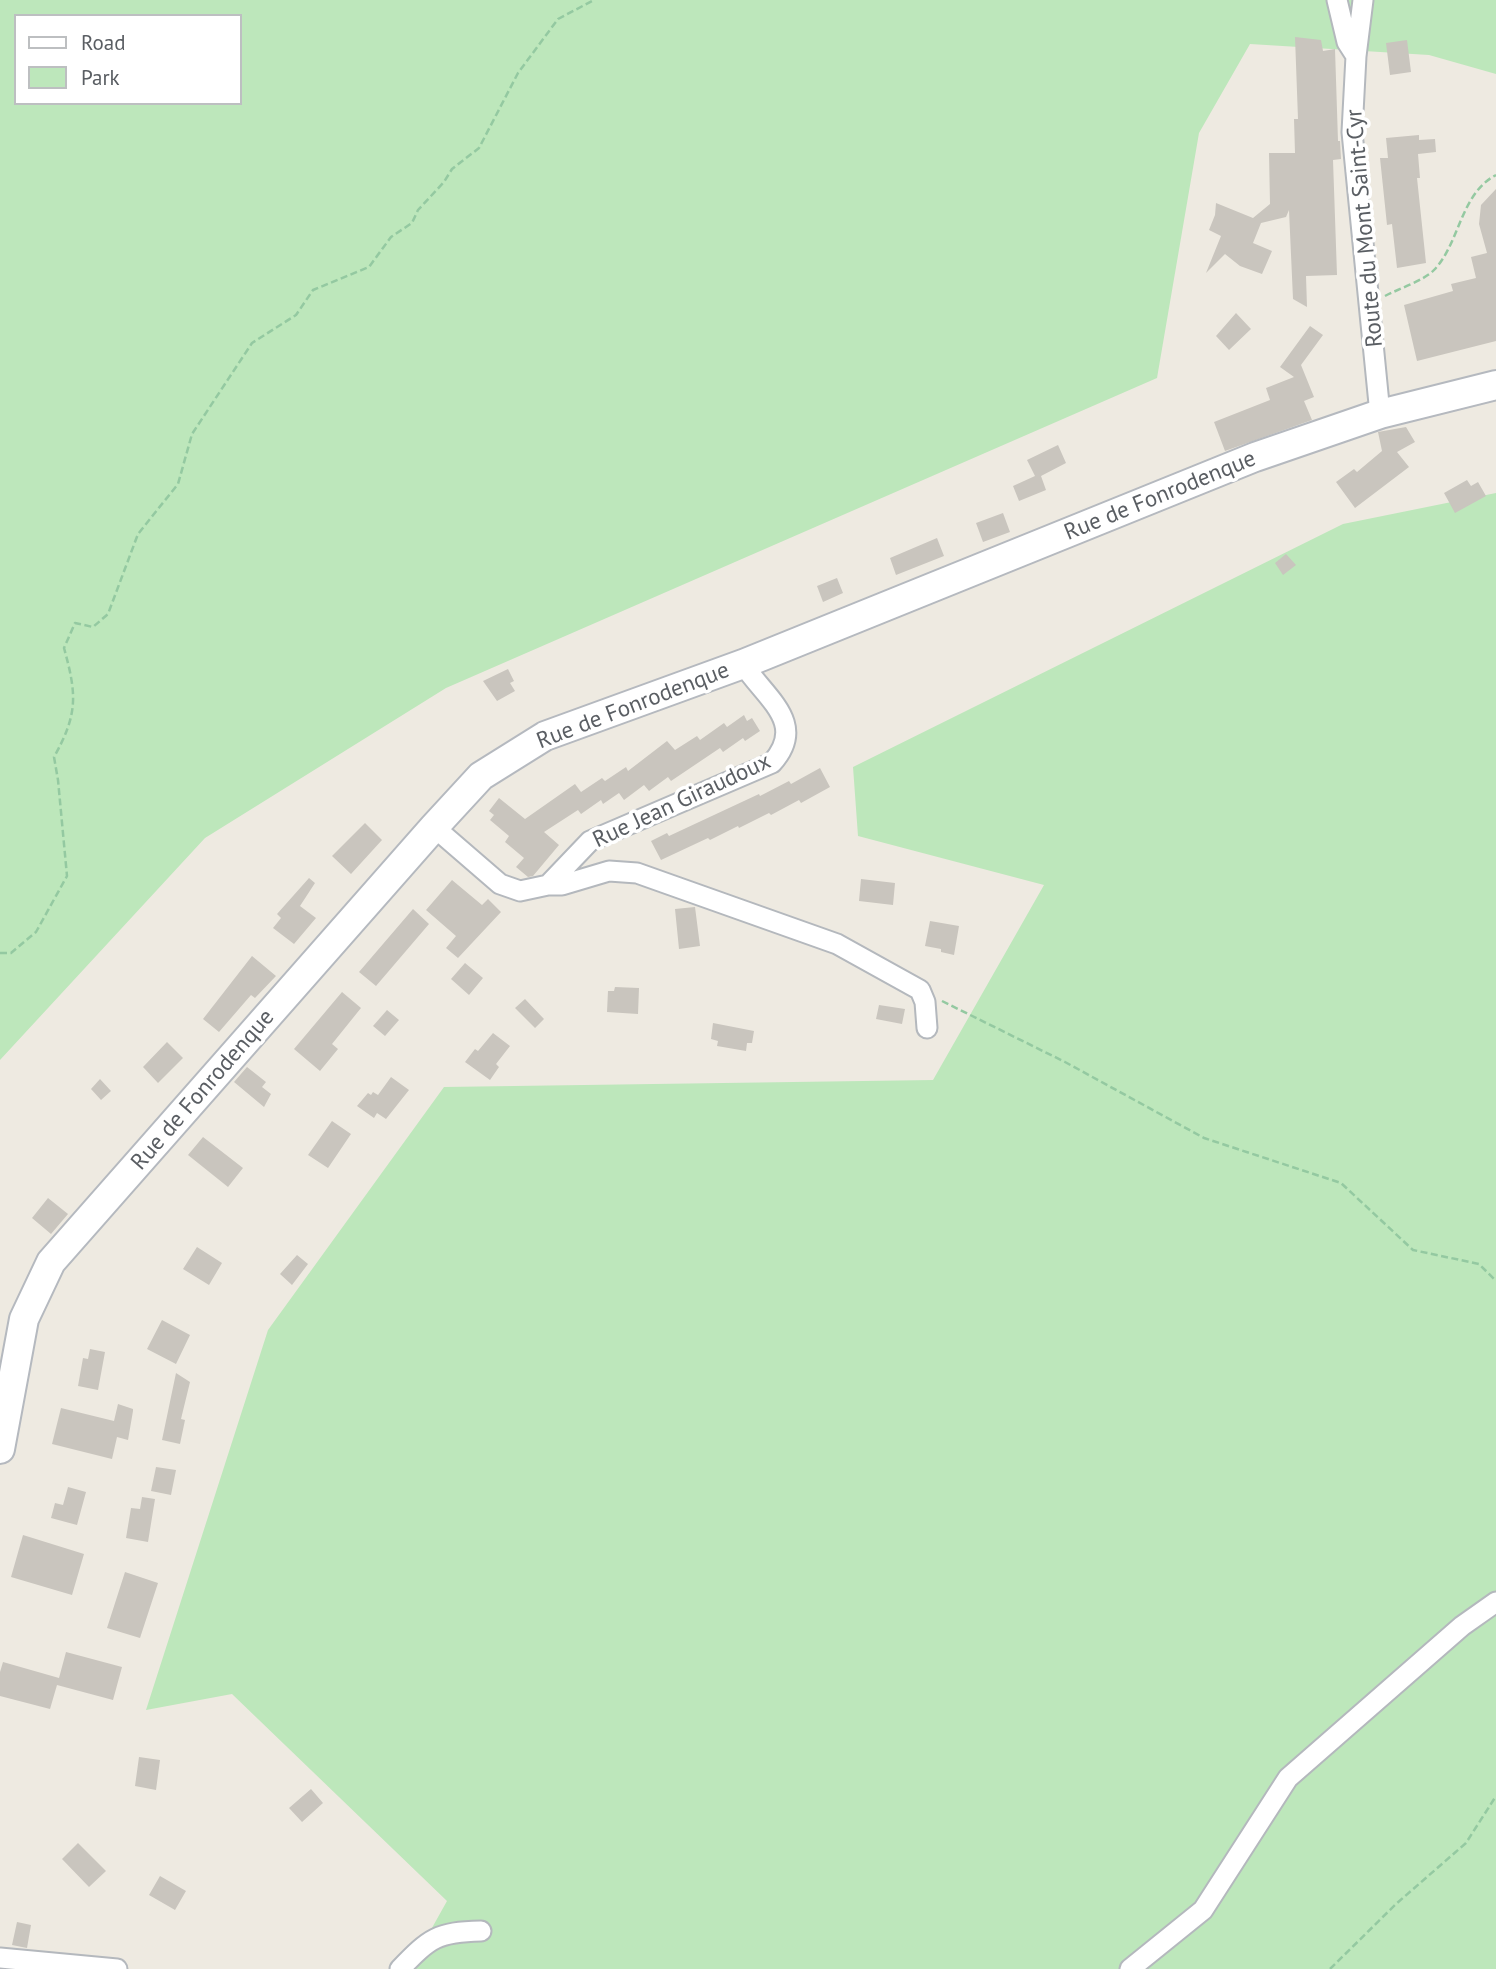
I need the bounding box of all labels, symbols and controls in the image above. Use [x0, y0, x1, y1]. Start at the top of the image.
legend [14, 14, 242, 105]
text: Road [81, 29, 125, 56]
text: Park [81, 64, 120, 91]
street label: Route du Mont Saint-Cyr [1341, 108, 1389, 348]
street label: Rue de Fonrodenque [1060, 445, 1260, 547]
street label: Rue de Fonrodenque [533, 657, 733, 755]
street label: Rue Jean Giraudoux [589, 748, 775, 854]
street label: Rue de Fonrodenque [126, 1004, 280, 1176]

